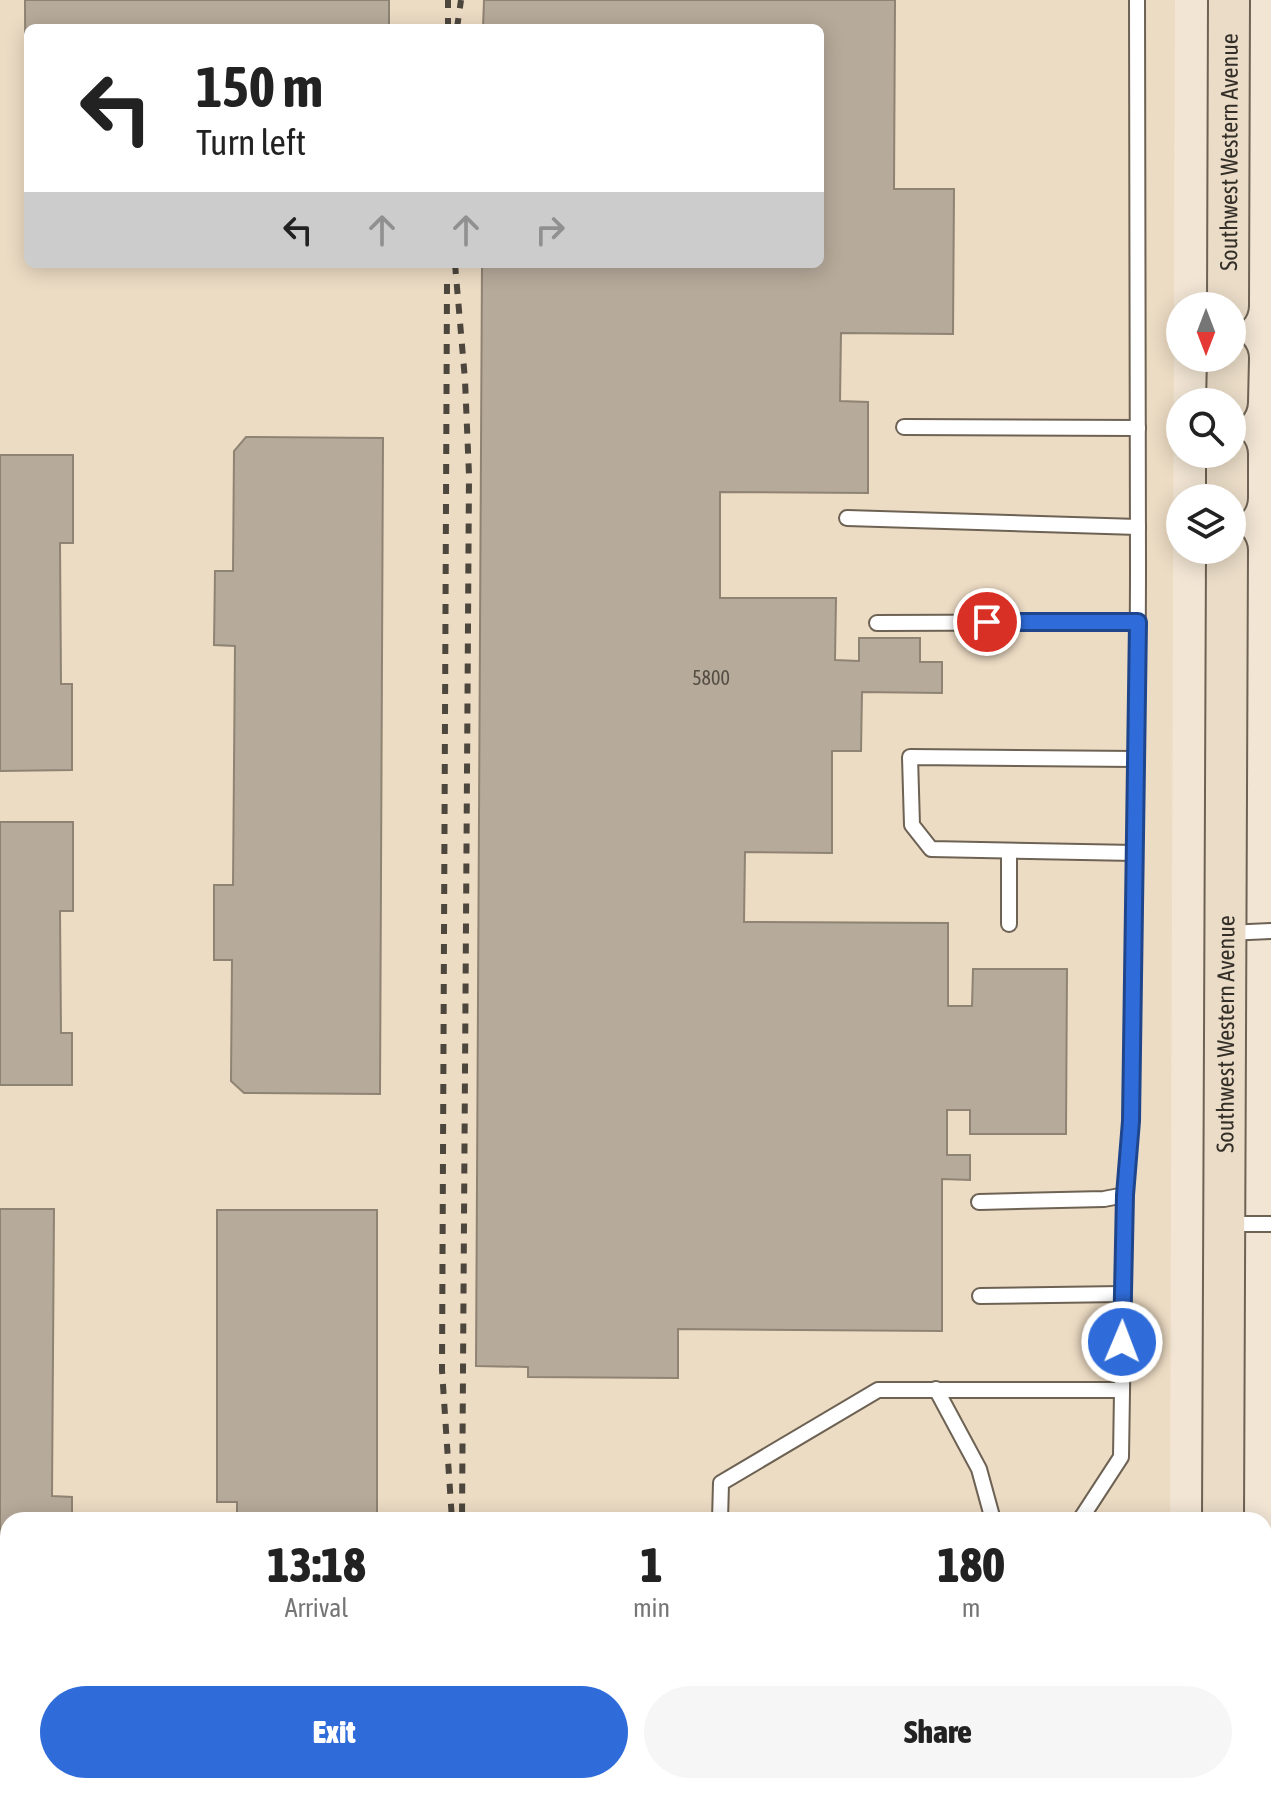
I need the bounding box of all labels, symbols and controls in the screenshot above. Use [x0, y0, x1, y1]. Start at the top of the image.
street label: Southwest Western Avenue [1215, 33, 1242, 271]
text: 150 m [196, 55, 323, 119]
icon: left [64, 56, 168, 160]
text: Turn left [196, 121, 306, 163]
icon: left [276, 208, 320, 252]
icon: ahead [360, 208, 404, 252]
icon: ahead [444, 208, 488, 252]
icon: right [528, 208, 572, 252]
north arrow [1166, 292, 1246, 372]
map controls [1166, 292, 1246, 564]
button: search [1166, 388, 1246, 468]
button: layers [1166, 484, 1246, 564]
pin [953, 588, 1021, 656]
icon: arrive [965, 600, 1009, 644]
house number: 5800 [692, 666, 730, 689]
street label: Southwest Western Avenue [1211, 915, 1239, 1153]
position arrow [1080, 1300, 1164, 1384]
text: 13:18 [267, 1537, 366, 1592]
text: 1 [640, 1537, 663, 1592]
text: 180 [937, 1537, 1005, 1592]
text: Arrival [285, 1593, 348, 1623]
text: min [633, 1593, 670, 1623]
text: m [962, 1593, 980, 1623]
button: Exit [40, 1686, 628, 1778]
button: Share [644, 1686, 1232, 1778]

